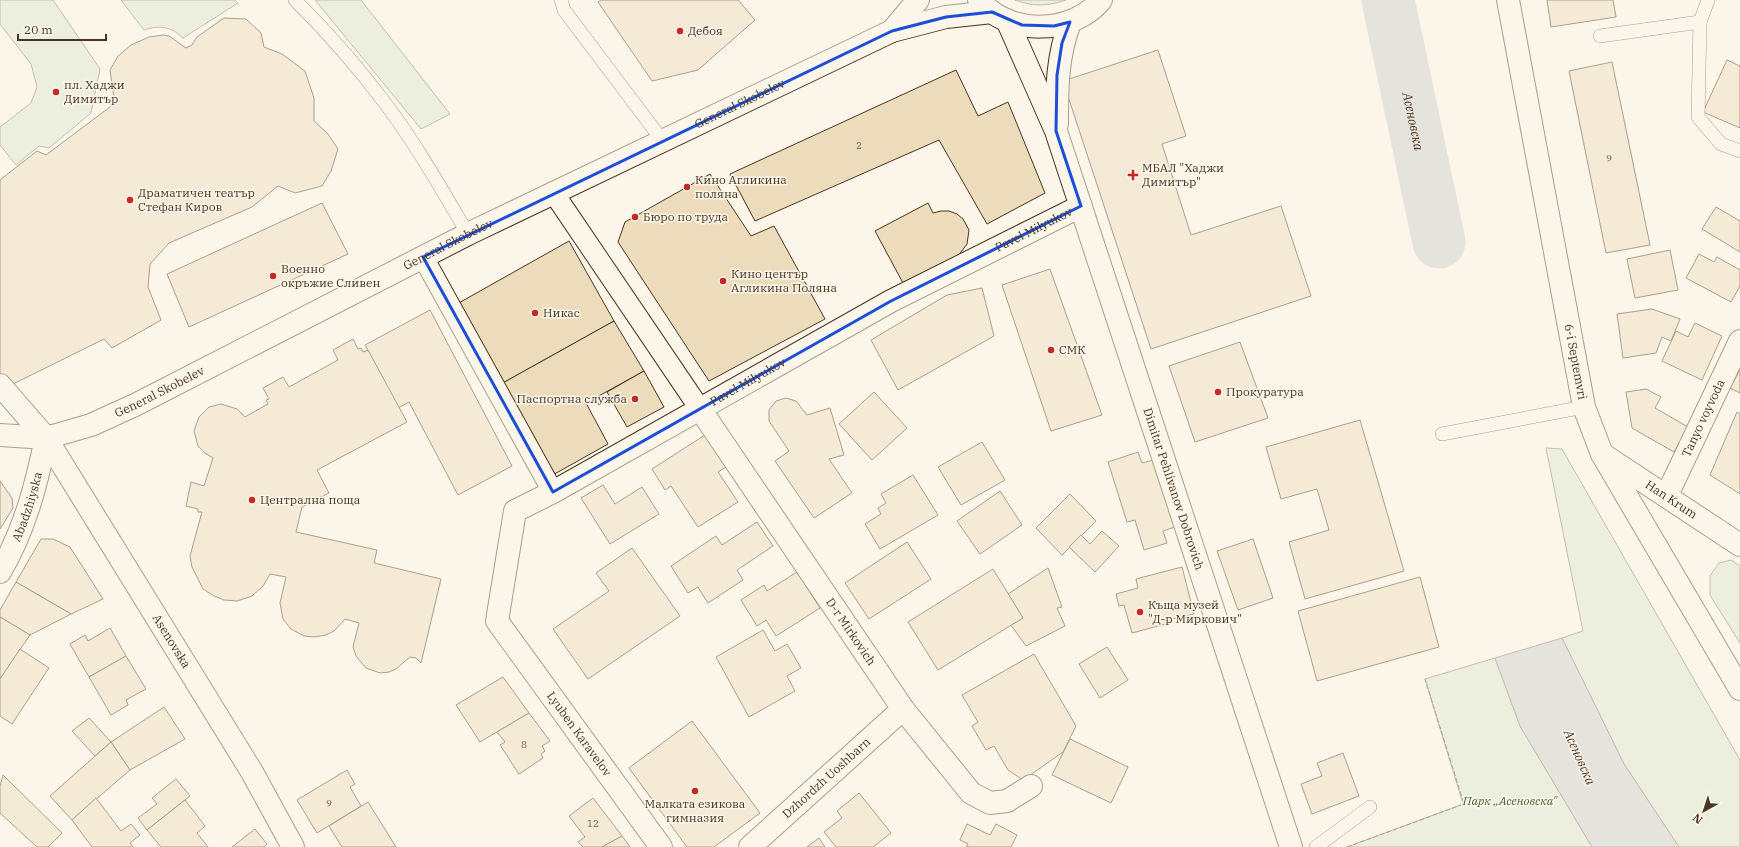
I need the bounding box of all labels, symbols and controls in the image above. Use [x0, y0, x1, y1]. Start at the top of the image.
scale bar [18, 16, 106, 42]
text: 20 m [24, 22, 53, 37]
place label: Дебоя [688, 23, 723, 38]
marker: Дебоя [675, 26, 685, 36]
street label: General Skobelev [692, 75, 788, 131]
place label: пл. Хаджи Димитър [64, 77, 125, 106]
marker: пл. Хаджи Димитър [51, 87, 61, 97]
water label: Асеновска [1398, 90, 1427, 152]
house number: 2 [856, 139, 862, 152]
house number: 9 [1606, 152, 1612, 165]
place label: МБАЛ "Хаджи Димитър" [1142, 160, 1224, 189]
marker: МБАЛ "Хаджи Димитър" [1127, 169, 1139, 181]
place label: Кино Агликина поляна [695, 172, 787, 201]
marker: Кино Агликина поляна [682, 182, 692, 192]
place label: Драматичен театър Стефан Киров [138, 185, 255, 214]
marker: Драматичен театър Стефан Киров [125, 195, 135, 205]
street label: Pavel Milyukov [992, 203, 1075, 255]
place label: Бюро по труда [643, 209, 729, 224]
marker: Бюро по труда [630, 212, 640, 222]
street label: General Skobelev [400, 215, 496, 273]
place label: Военно окръжие Сливен [281, 261, 380, 290]
place label: Кино център Агликина Поляна [731, 266, 837, 295]
marker: Военно окръжие Сливен [268, 271, 278, 281]
marker: Кино център Агликина Поляна [718, 276, 728, 286]
place label: Никас [543, 305, 580, 320]
marker: Никас [530, 308, 540, 318]
street label: 6-i Septemvri [1562, 323, 1591, 401]
place label: СМК [1059, 342, 1086, 357]
marker: СМК [1046, 345, 1056, 355]
street label: Pavel Milyukov [707, 354, 789, 409]
street label: General Skobelev [112, 362, 207, 420]
street label: Tanyo voyvoda [1678, 376, 1728, 459]
place label: Прокуратура [1226, 384, 1304, 399]
marker: Прокуратура [1213, 387, 1223, 397]
place label: Паспортна служба [517, 391, 627, 406]
marker: Паспортна служба [630, 394, 640, 404]
street label: Dimitar Pehlivanov Dobrovich [1140, 406, 1208, 572]
street label: Abadzhiyska [8, 470, 45, 544]
street label: Han Krum [1643, 477, 1701, 522]
place label: Централна поща [260, 492, 361, 507]
marker: Централна поща [247, 495, 257, 505]
street label: D-r Mirkovich [823, 595, 880, 669]
place label: Къща музей "Д-р Миркович" [1148, 597, 1242, 626]
marker: Къща музей "Д-р Миркович" [1135, 607, 1145, 617]
street label: Asenovska [149, 611, 194, 671]
street label: Lyuben Karavelov [544, 689, 615, 779]
water label: Асеновска [1559, 726, 1599, 788]
street label: Dzhordzh Uoshbarn [779, 734, 874, 821]
house number: 8 [521, 738, 527, 751]
marker: Малката езикова гимназия [690, 786, 700, 796]
north arrow [1684, 791, 1724, 831]
park label: Парк „Асеновска" [1462, 793, 1559, 808]
place label: Малката езикова гимназия [645, 796, 746, 825]
house number: 9 [326, 797, 332, 810]
text: N [1690, 810, 1705, 827]
house number: 12 [587, 817, 599, 830]

